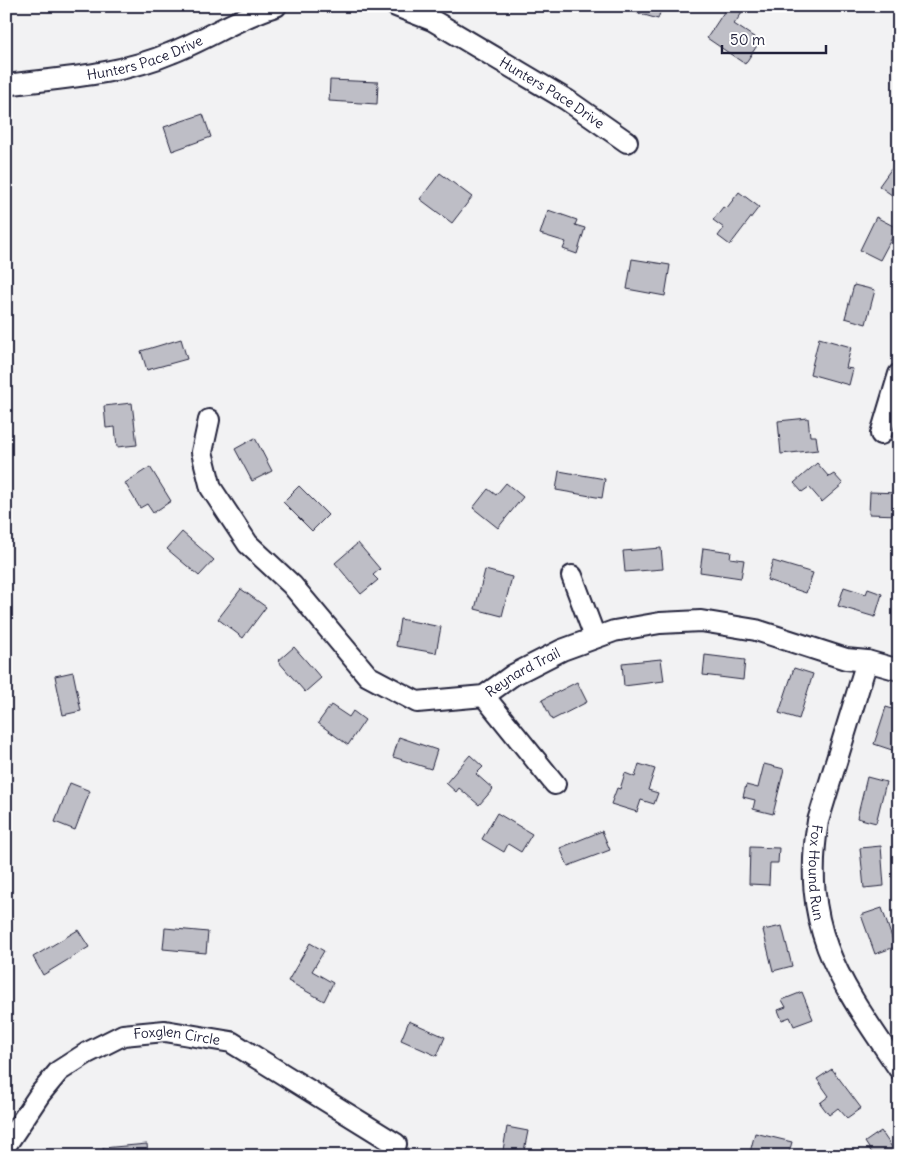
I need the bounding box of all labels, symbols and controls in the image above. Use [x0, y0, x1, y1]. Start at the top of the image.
scale bar [722, 22, 826, 54]
text: 50 m [730, 30, 765, 49]
street label: Hunters Pace Drive [86, 31, 206, 84]
street label: Hunters Pace Drive [496, 53, 608, 132]
street label: Reynard Trail [482, 644, 563, 701]
street label: Fox Hound Run [805, 823, 828, 922]
street label: Foxglen Circle [133, 1022, 222, 1049]

